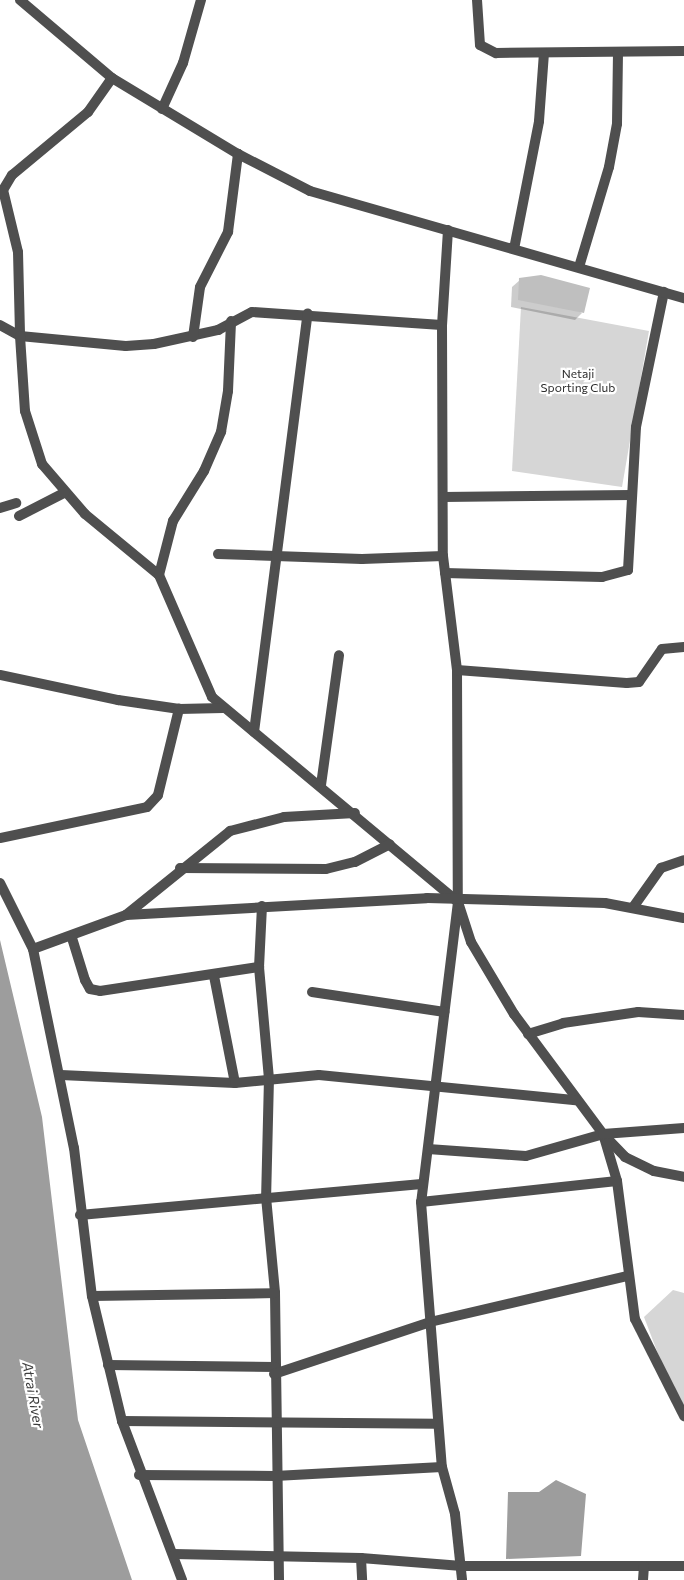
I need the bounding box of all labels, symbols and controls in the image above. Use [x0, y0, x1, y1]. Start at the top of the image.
park label: Netaji Sporting Club [541, 367, 615, 395]
water label: Atrai River [19, 1361, 47, 1429]

